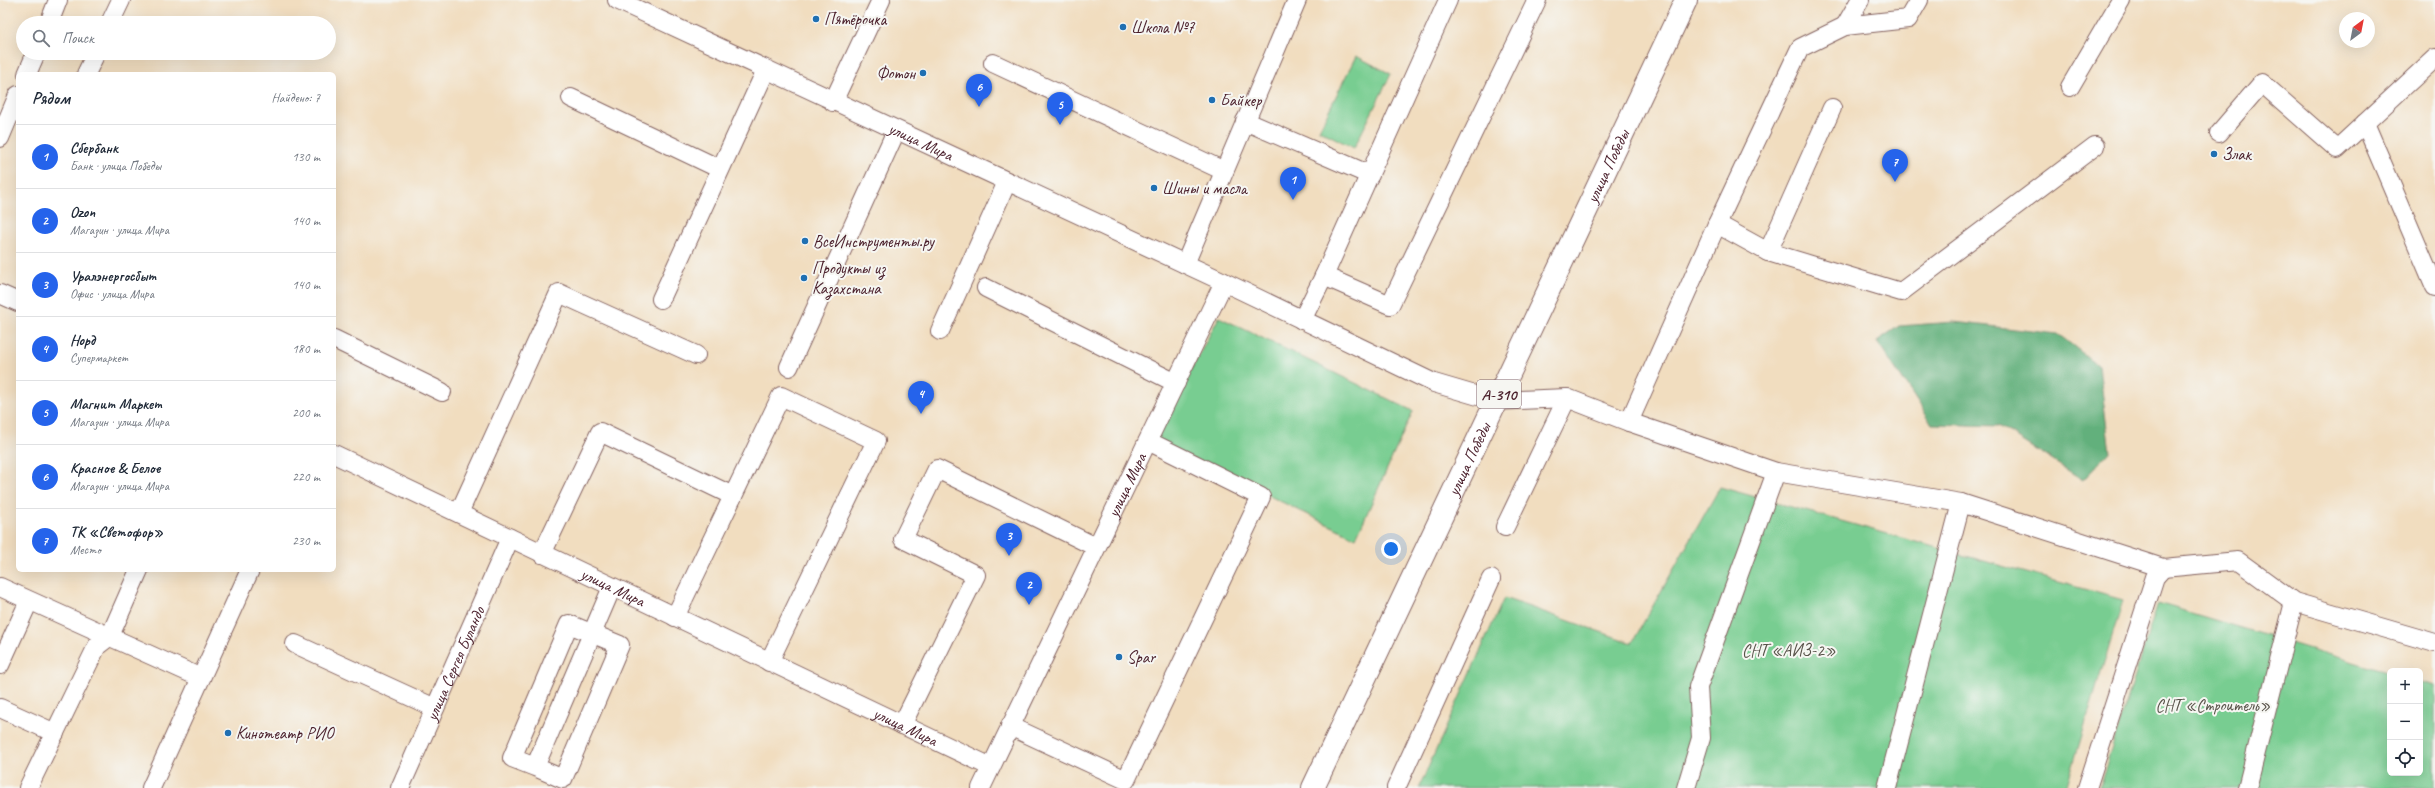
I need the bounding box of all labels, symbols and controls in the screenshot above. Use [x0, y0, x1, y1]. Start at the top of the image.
place label: Пятёрочка [824, 9, 887, 30]
north arrow [2339, 12, 2375, 48]
marker: Пятёрочка [811, 14, 821, 24]
search box [16, 16, 336, 60]
place label: Школа №7 [1131, 17, 1196, 38]
marker: Школа №7 [1118, 22, 1128, 32]
icon: search [30, 27, 52, 49]
text: Поиск [62, 29, 94, 48]
place label: Фотон [876, 63, 916, 84]
marker: Фотон [918, 68, 928, 78]
pin: 6 [966, 74, 992, 107]
text: Рядом [32, 88, 70, 109]
text: Найдено: 7 [272, 90, 320, 106]
place label: Байкер [1220, 90, 1263, 111]
pin: 5 [1047, 92, 1073, 125]
marker: Байкер [1207, 95, 1217, 105]
street label: улица Мира [884, 117, 957, 166]
street label: улица Победы [1581, 125, 1635, 207]
text: Сбербанк [70, 139, 118, 158]
place label: Злак [2222, 144, 2253, 165]
text: 1 [42, 149, 48, 165]
text: 130 m [292, 149, 320, 165]
pin: 7 [1882, 149, 1908, 182]
marker: Злак [2209, 149, 2219, 159]
text: Банк · улица Победы [70, 158, 161, 174]
pin: 1 [1280, 167, 1306, 200]
place label: Шины и масла [1162, 178, 1249, 199]
marker: Шины и масла [1149, 183, 1159, 193]
text: Ozon [70, 203, 95, 222]
text: 2 [42, 213, 48, 229]
text: 140 m [292, 213, 320, 229]
text: Магазин · улица Мира [70, 222, 169, 238]
place label: ВсеИнструменты.ру [813, 231, 935, 252]
marker: ВсеИнструменты.ру [800, 236, 810, 246]
place label: Продукты из Казахстана [812, 258, 886, 300]
text: Уралэнергосбыт [70, 267, 156, 286]
marker: Продукты из Казахстана [799, 273, 809, 283]
text: 3 [42, 277, 48, 293]
text: 140 m [292, 277, 320, 293]
text: Офис · улица Мира [70, 286, 154, 302]
text: Норд [70, 331, 95, 350]
text: 4 [42, 341, 48, 357]
text: 180 m [292, 341, 320, 357]
text: Супермаркет [70, 350, 128, 366]
road number: А-310 [1477, 380, 1521, 408]
pin: 4 [908, 381, 934, 414]
text: Магнит Маркет [70, 395, 162, 414]
text: 5 [42, 405, 48, 421]
text: 200 m [292, 405, 320, 421]
text: Магазин · улица Мира [70, 414, 169, 430]
street label: улица Победы [1442, 417, 1496, 500]
street label: улица Мира [1102, 449, 1152, 522]
text: Красное & Белое [70, 459, 160, 478]
text: 6 [42, 469, 48, 485]
text: 220 m [292, 469, 320, 485]
text: Магазин · улица Мира [70, 478, 169, 494]
text: ТК «Светофор» [70, 523, 163, 542]
pin: 3 [996, 523, 1022, 556]
text: 7 [42, 533, 48, 549]
text: 230 m [292, 533, 320, 549]
your location [1381, 539, 1401, 559]
text: Место [70, 542, 101, 558]
street label: улица Мира [576, 563, 649, 612]
pin: 2 [1016, 572, 1042, 605]
street label: улица Сергея Буландо [421, 603, 490, 725]
park label: СНТ «АИЗ-2» [1742, 640, 1836, 661]
place label: Spar [1127, 647, 1157, 668]
marker: Spar [1114, 652, 1124, 662]
map controls [2387, 668, 2423, 776]
button: + [2387, 668, 2423, 704]
park label: СНТ «Строитель» [2156, 695, 2271, 716]
street label: улица Мира [869, 702, 942, 751]
button: − [2387, 704, 2423, 740]
place label: Кинотеатр РИО [236, 723, 335, 744]
marker: Кинотеатр РИО [223, 728, 233, 738]
button: locate [2387, 740, 2423, 776]

